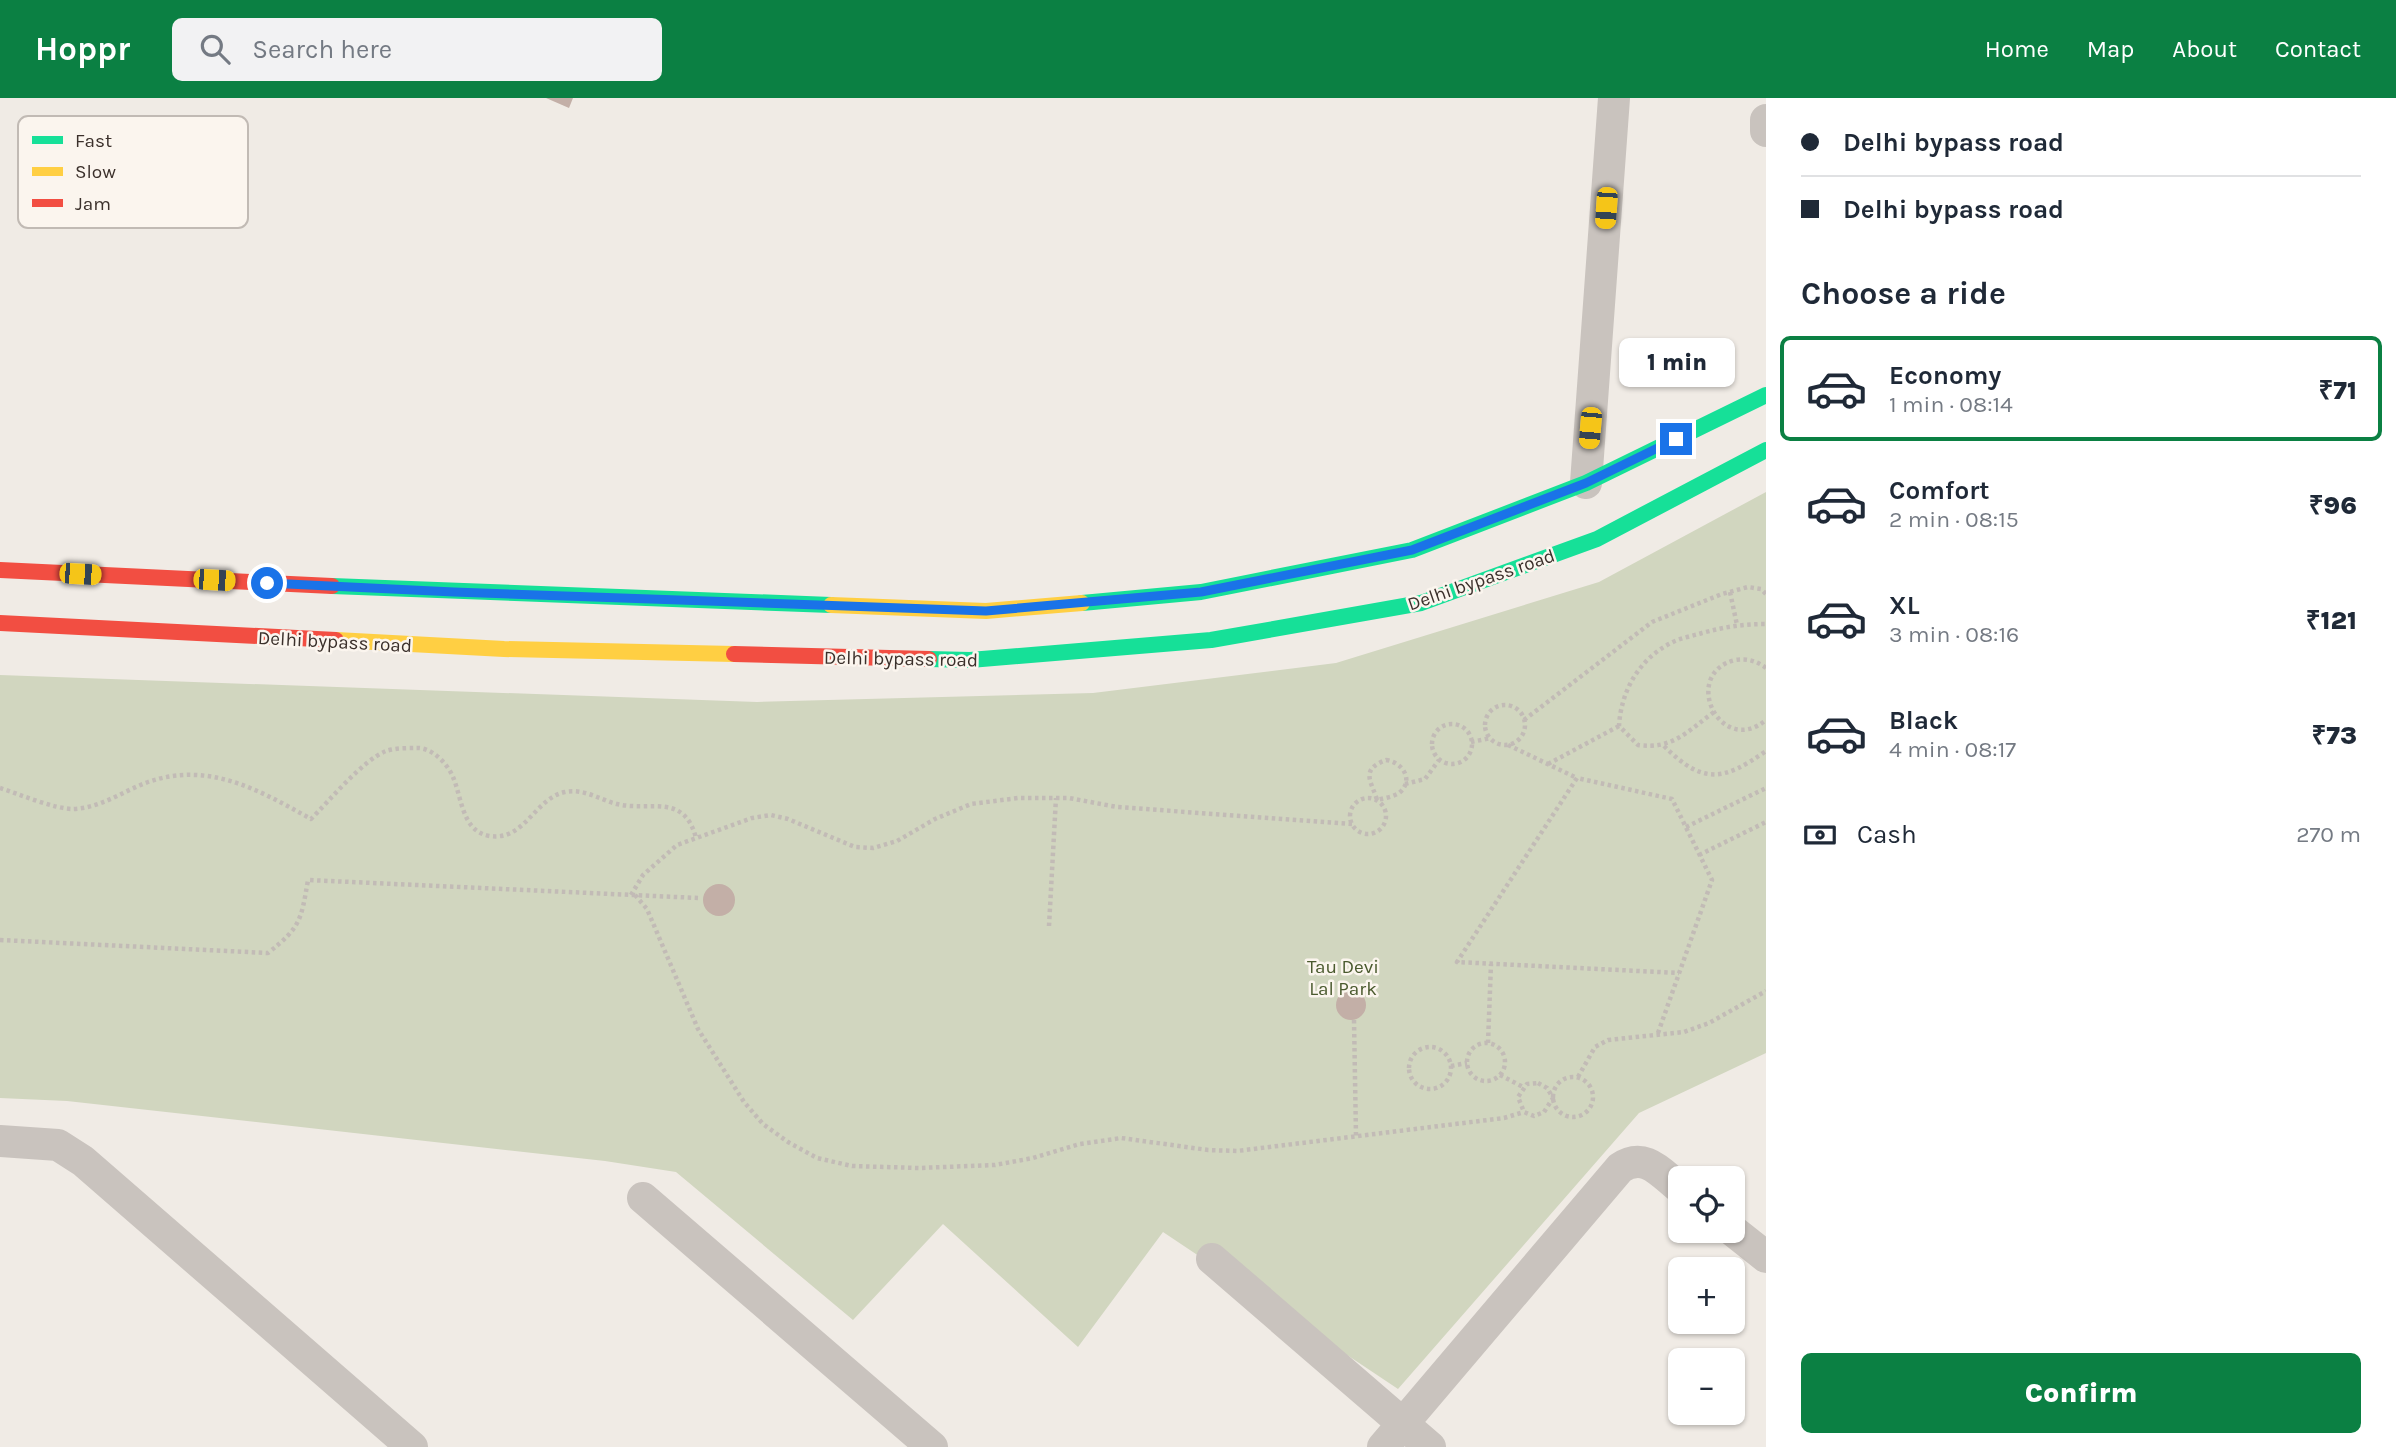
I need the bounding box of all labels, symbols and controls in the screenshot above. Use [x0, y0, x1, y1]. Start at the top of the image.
search box [172, 18, 662, 81]
text: Hoppr [35, 30, 130, 68]
icon: search [196, 30, 234, 68]
text: Search here [252, 34, 392, 65]
text: Home [1985, 35, 2049, 63]
text: Map [2087, 35, 2134, 63]
text: About [2172, 35, 2237, 63]
text: Contact [2275, 35, 2361, 63]
legend [18, 116, 248, 228]
text: Delhi bypass road [1843, 127, 2064, 158]
text: Fast [75, 130, 112, 152]
text: Slow [75, 161, 116, 183]
car [1595, 186, 1618, 230]
text: Jam [75, 193, 111, 215]
text: Delhi bypass road [1843, 194, 2064, 225]
text: Choose a ride [1801, 275, 2006, 312]
callout: 1 min [1618, 338, 1734, 386]
text: 1 min [1647, 349, 1707, 376]
icon: car [1805, 357, 1868, 420]
text: Economy [1889, 360, 2001, 391]
text: ₹71 [2318, 375, 2357, 406]
text: 1 min · 08:14 [1889, 391, 2013, 418]
car [1578, 406, 1603, 450]
route end [1660, 423, 1692, 455]
icon: car [1805, 472, 1868, 535]
text: Comfort [1889, 475, 1990, 506]
text: ₹96 [2309, 490, 2357, 521]
text: 2 min · 08:15 [1889, 506, 2019, 533]
street label: Delhi bypass road [1405, 544, 1558, 615]
car [59, 562, 102, 586]
route start [251, 567, 283, 599]
car [193, 568, 236, 592]
icon: car [1805, 587, 1868, 650]
text: XL [1889, 590, 1920, 621]
text: ₹121 [2306, 605, 2357, 636]
text: 3 min · 08:16 [1889, 621, 2019, 648]
street label: Delhi bypass road [257, 627, 413, 657]
street label: Delhi bypass road [824, 647, 978, 671]
icon: car [1805, 702, 1868, 765]
text: Black [1889, 705, 1958, 736]
text: ₹73 [2311, 720, 2357, 751]
text: 4 min · 08:17 [1889, 736, 2016, 763]
icon: cash [1801, 816, 1839, 854]
text: Cash [1857, 819, 1917, 850]
text: 270 m [2296, 821, 2361, 848]
park label: Tau Devi Lal Park [1307, 956, 1379, 1000]
map controls [1668, 1166, 1745, 1425]
button: locate [1668, 1166, 1745, 1243]
button: + [1668, 1257, 1745, 1334]
button: − [1668, 1348, 1745, 1425]
button: Confirm [1801, 1353, 2361, 1433]

